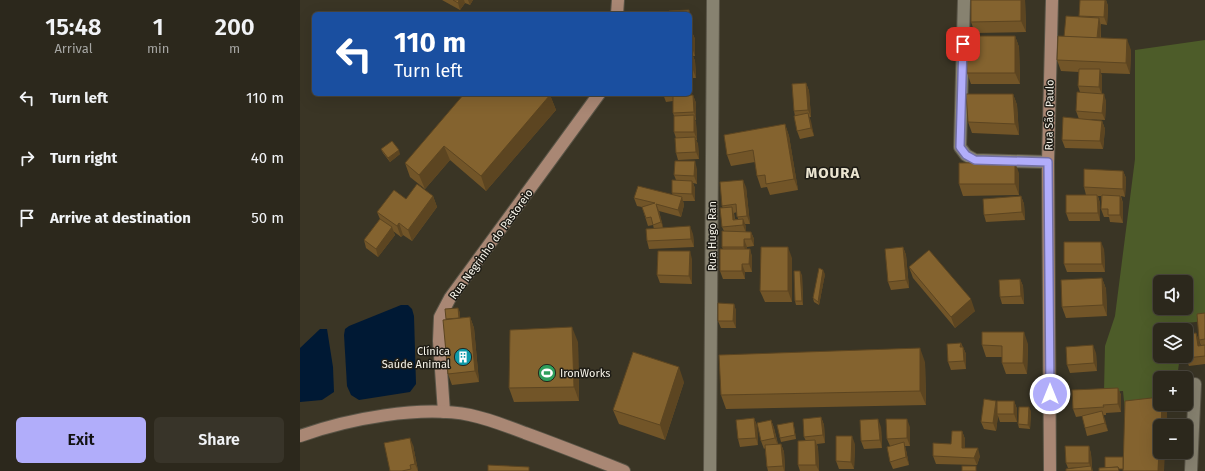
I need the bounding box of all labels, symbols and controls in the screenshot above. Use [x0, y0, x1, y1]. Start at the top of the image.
text: 15:48 [45, 13, 102, 41]
text: 1 [153, 13, 164, 41]
text: 200 [215, 13, 255, 41]
text: 110 m [394, 26, 466, 59]
pin [946, 27, 980, 61]
icon: left [328, 28, 380, 80]
icon: arrive [952, 33, 974, 55]
text: Arrival [54, 41, 93, 56]
text: min [147, 41, 169, 56]
text: m [229, 41, 240, 56]
text: Turn left [394, 60, 463, 82]
street label: Rua São Paulo [1042, 79, 1057, 151]
icon: left [16, 87, 38, 109]
text: Turn left [50, 89, 108, 107]
text: 110 m [246, 89, 284, 107]
icon: right [16, 147, 38, 169]
text: Turn right [50, 149, 117, 167]
text: 40 m [251, 149, 284, 167]
district label: MOURA [806, 164, 861, 182]
street label: Rua Negrinho do Pastoreio [447, 187, 536, 302]
street label: Rua Hugo Ran [706, 201, 719, 271]
icon: arrive [16, 207, 38, 229]
text: Arrive at destination [50, 209, 191, 227]
text: 50 m [251, 209, 284, 227]
map controls [1153, 275, 1193, 459]
button: sound [1153, 275, 1193, 315]
button: layers [1153, 323, 1193, 363]
place label: Clínica Saúde Animal [382, 345, 450, 371]
building icon: Clínica Saúde Animal [453, 347, 473, 367]
sports icon: IronWorks [537, 363, 557, 383]
place label: IronWorks [560, 367, 610, 380]
button: + [1153, 371, 1193, 411]
position arrow [1029, 373, 1071, 415]
button: Exit [16, 417, 146, 463]
button: Share [154, 417, 284, 463]
button: − [1153, 419, 1193, 459]

